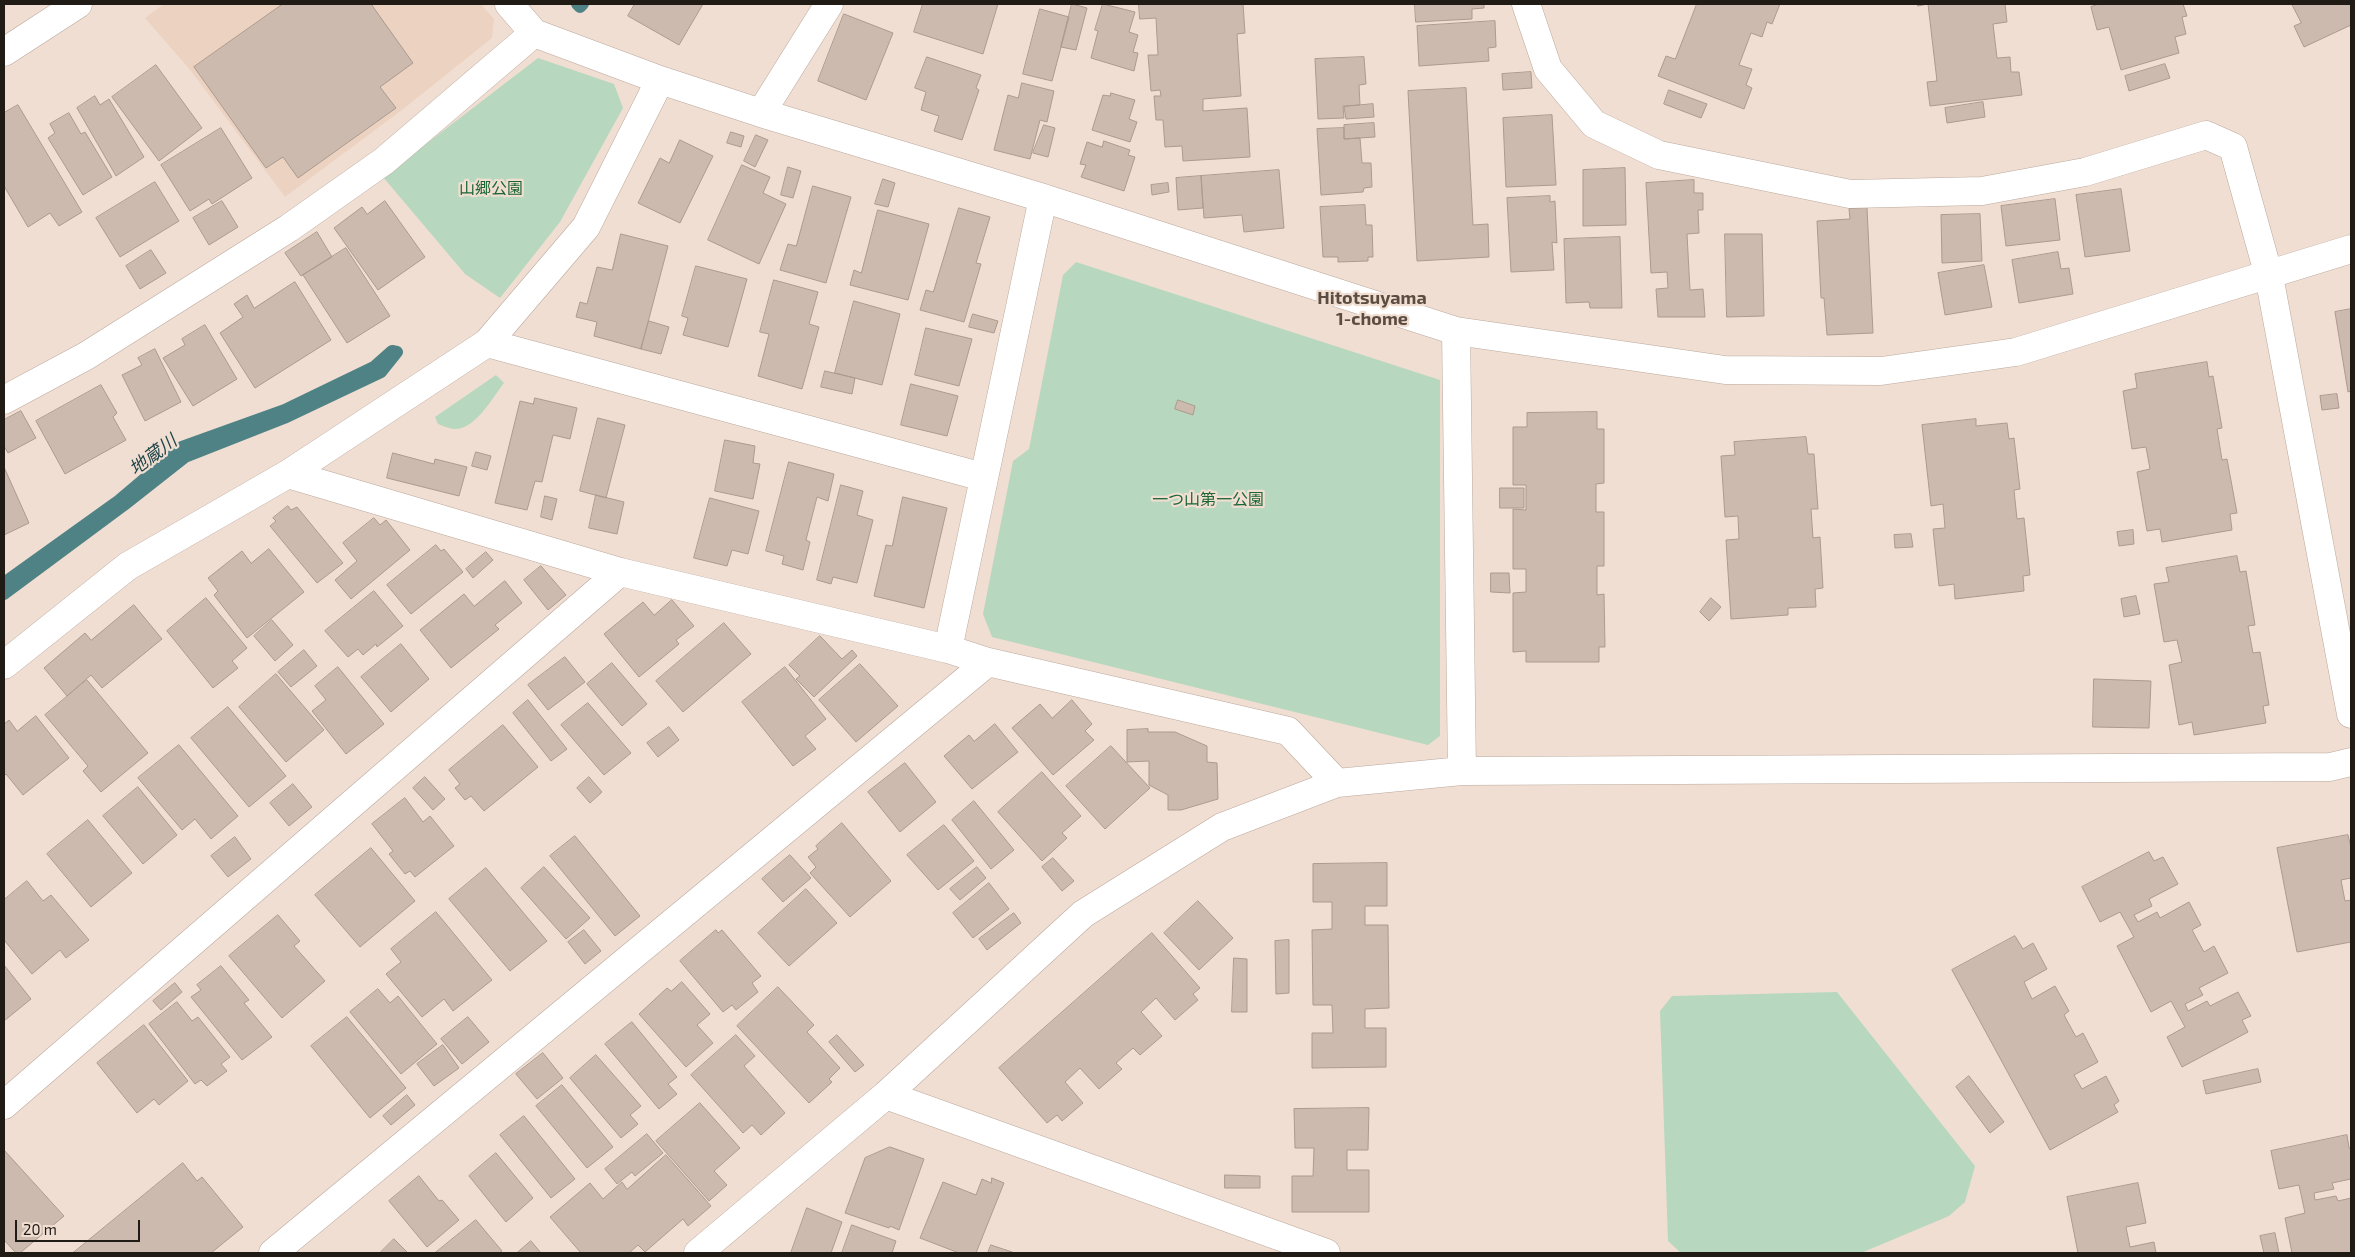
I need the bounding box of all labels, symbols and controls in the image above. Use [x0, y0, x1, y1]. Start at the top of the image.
park label: 山郷公園 [459, 179, 523, 199]
district label: Hitotsuyama 1-chome [1317, 287, 1427, 330]
water label: 地蔵川 [125, 430, 181, 480]
park label: 一つ山第一公園 [1152, 490, 1264, 510]
scale bar [18, 1210, 142, 1242]
text: 20 m [23, 1220, 57, 1238]

